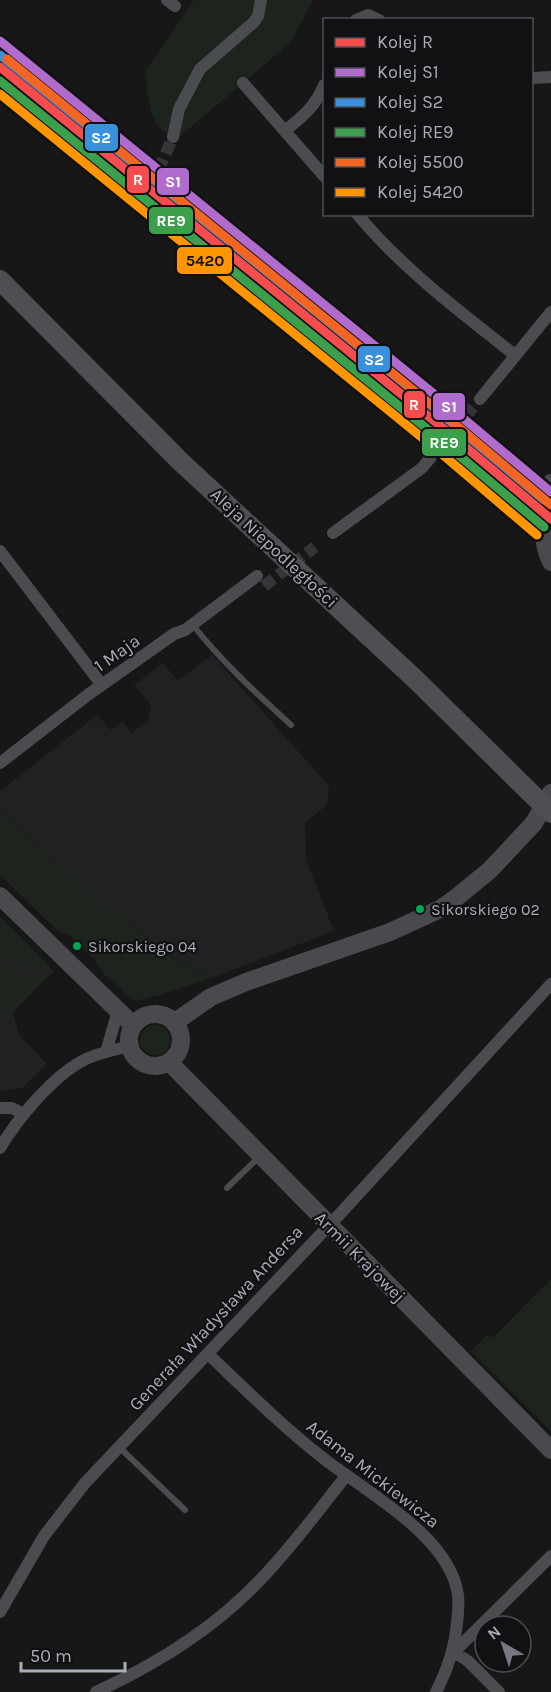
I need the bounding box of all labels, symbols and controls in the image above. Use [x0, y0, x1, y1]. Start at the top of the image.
legend [323, 18, 533, 216]
text: Kolej R [377, 31, 433, 53]
text: Kolej S1 [377, 61, 439, 83]
text: Kolej S2 [377, 91, 443, 113]
text: Kolej RE9 [377, 121, 454, 143]
line badge: S2 [84, 123, 119, 152]
text: S2 [91, 128, 111, 147]
text: Kolej 5500 [377, 151, 464, 173]
line badge: R [126, 165, 150, 194]
line badge: S1 [156, 167, 190, 196]
text: R [133, 170, 143, 189]
text: S1 [165, 172, 181, 191]
text: Kolej 5420 [377, 181, 463, 203]
line badge: RE9 [148, 206, 194, 235]
text: RE9 [156, 211, 186, 230]
line badge: 5420 [176, 246, 233, 275]
text: 5420 [186, 251, 224, 270]
line badge: S2 [357, 345, 391, 373]
text: S2 [364, 350, 384, 369]
line badge: R [403, 390, 426, 419]
line badge: S1 [432, 392, 466, 421]
text: R [409, 395, 419, 414]
text: S1 [441, 397, 457, 416]
line badge: RE9 [421, 428, 467, 457]
text: RE9 [429, 433, 459, 452]
street label: Aleja Niepodległości [206, 483, 342, 613]
street label: 1 Maja [90, 629, 144, 677]
place label: Sikorskiego 02 [431, 900, 540, 919]
marker: Sikorskiego 02 [414, 903, 426, 915]
place label: Sikorskiego 04 [88, 937, 196, 956]
marker: Sikorskiego 04 [71, 940, 83, 952]
street label: Armii Krajowej [310, 1207, 410, 1307]
street label: Generała Władysława Andersa [124, 1221, 308, 1415]
street label: Adama Mickiewicza [302, 1415, 444, 1533]
north arrow [473, 1614, 533, 1674]
text: N [483, 1622, 504, 1644]
scale bar [21, 1635, 124, 1673]
text: 50 m [30, 1645, 72, 1667]

